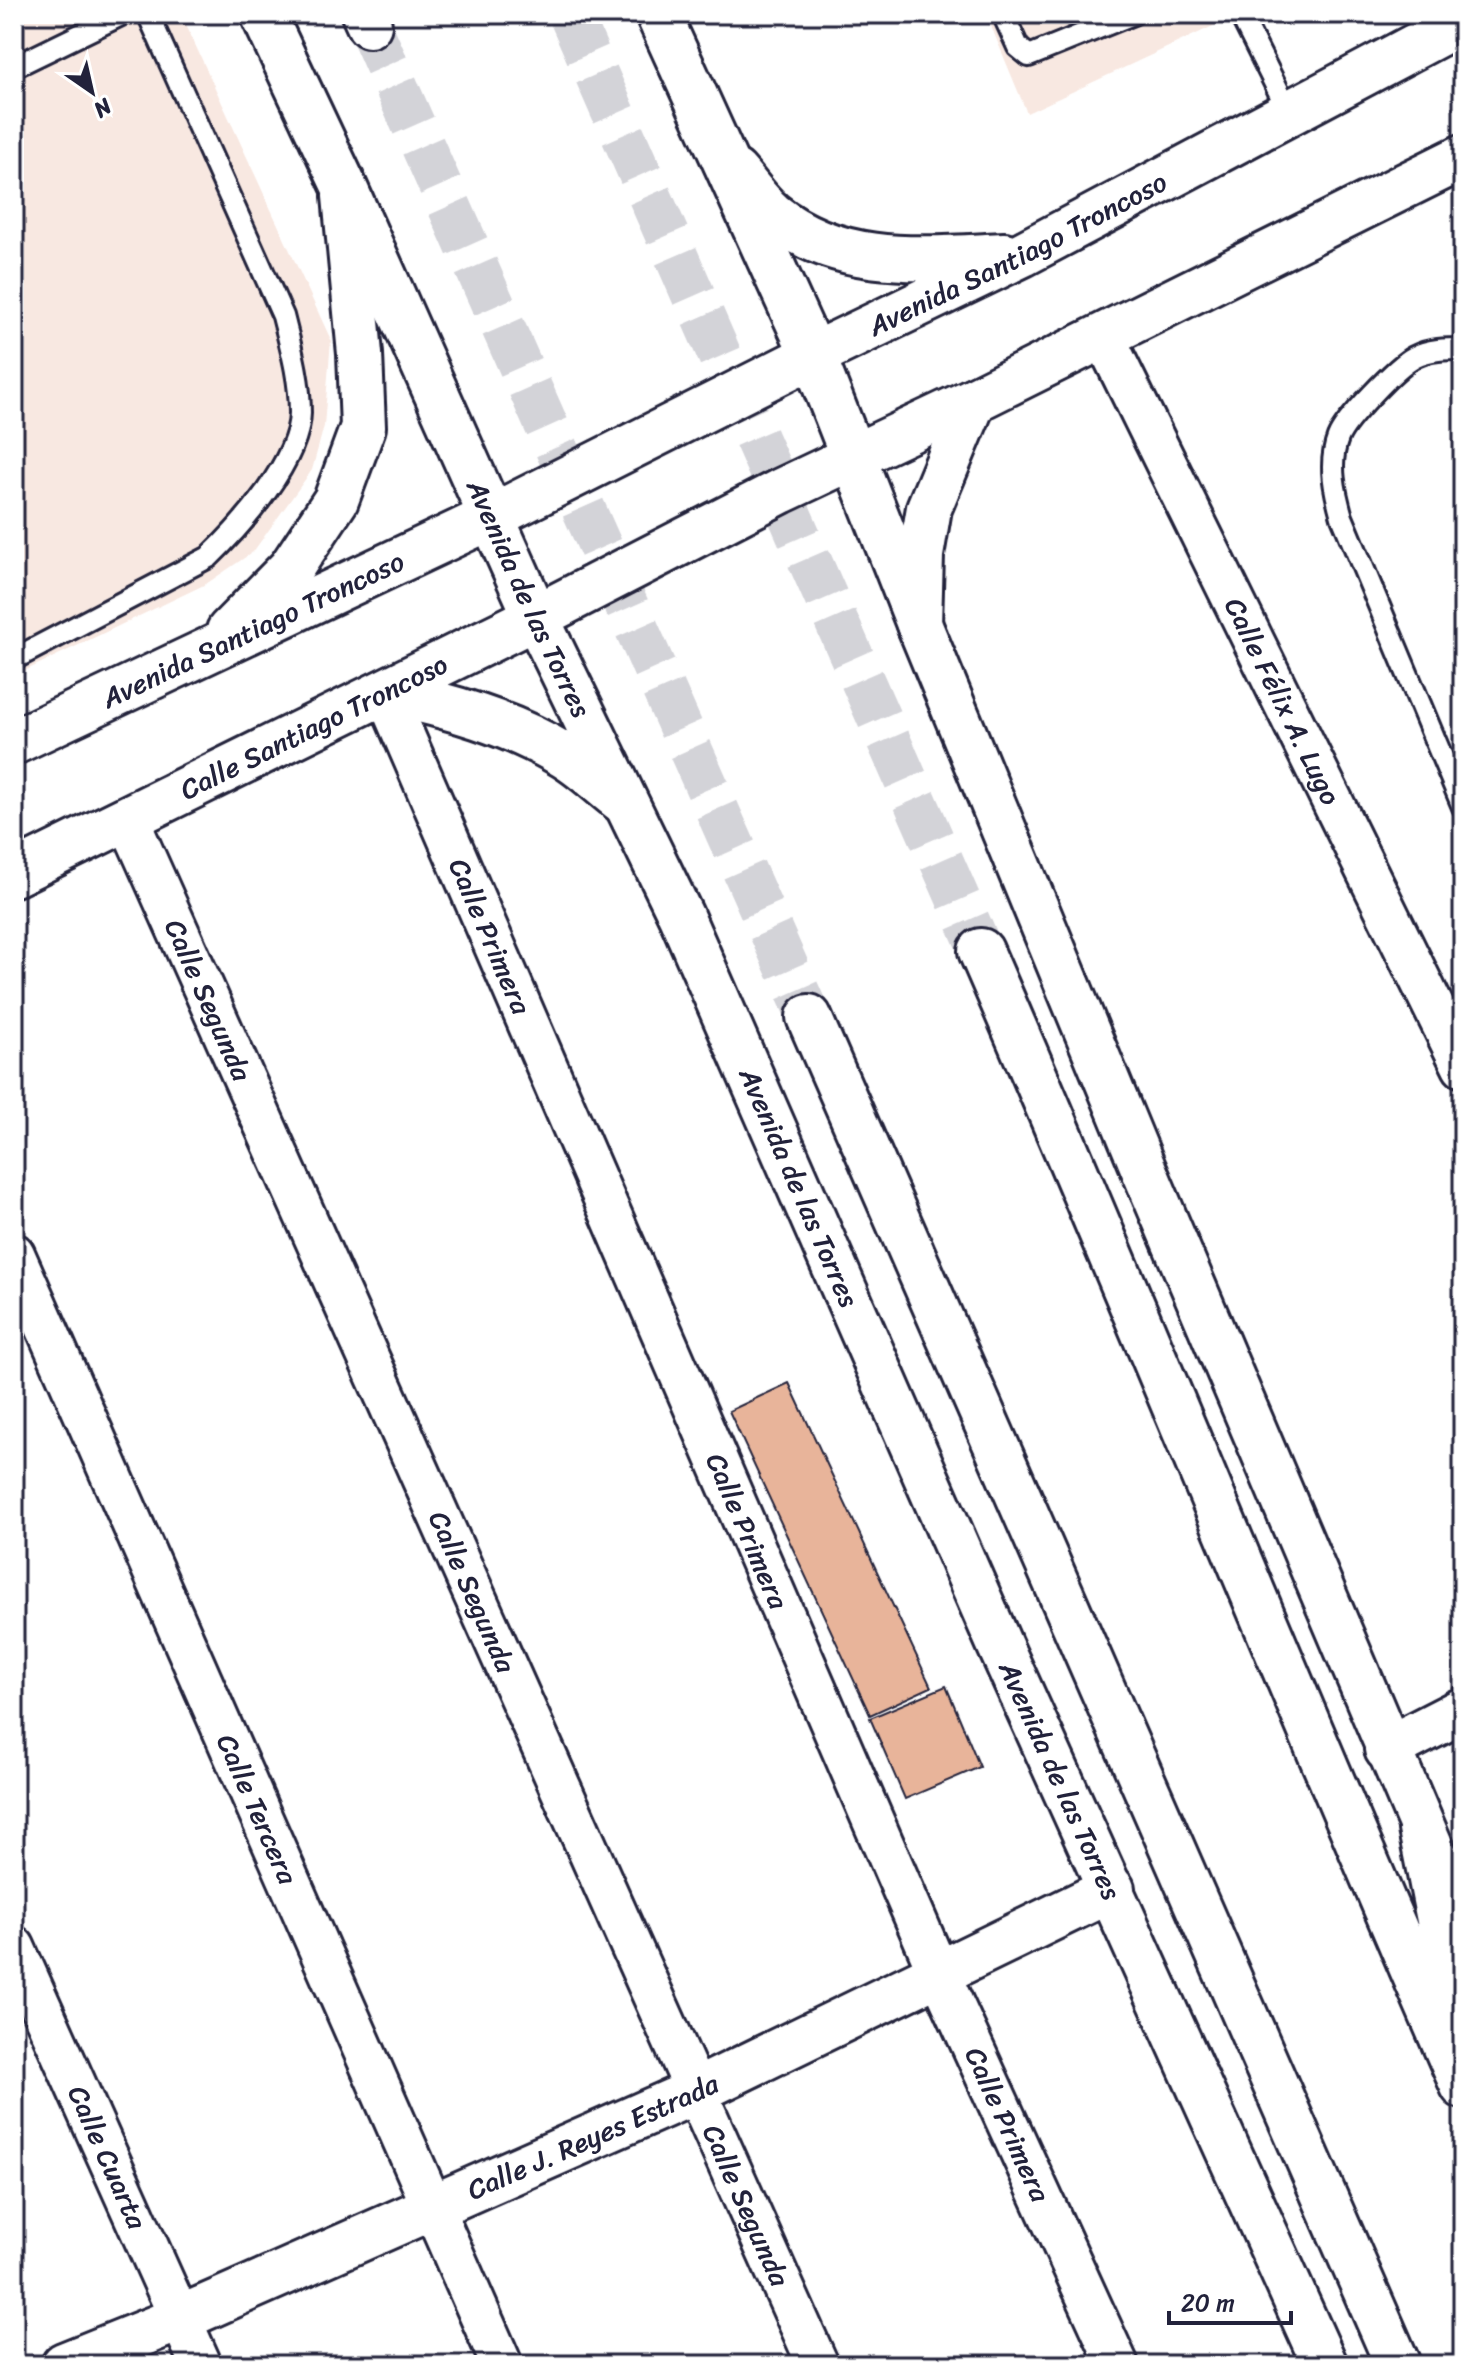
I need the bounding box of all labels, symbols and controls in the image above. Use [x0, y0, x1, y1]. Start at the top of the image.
north arrow [52, 52, 132, 132]
text: N [85, 87, 121, 129]
street label: Avenida Santiago Troncoso [858, 157, 1176, 350]
street label: Avenida de las Torres [453, 470, 606, 726]
street label: Avenida Santiago Troncoso [92, 537, 412, 722]
street label: Calle Félix A. Lugo [1211, 589, 1355, 814]
street label: Calle Santiago Troncoso [171, 640, 456, 813]
street label: Calle Primera [435, 850, 546, 1023]
street label: Calle Segunda [151, 911, 267, 1090]
street label: Avenida de las Torres [725, 1058, 874, 1315]
street label: Calle Primera [692, 1445, 804, 1618]
street label: Calle Segunda [415, 1502, 531, 1682]
street label: Avenida de las Torres [985, 1652, 1136, 1908]
street label: Calle Tercera [203, 1726, 313, 1893]
street label: Calle Primera [951, 2039, 1065, 2211]
street label: Calle J. Reyes Estrada [459, 2059, 728, 2214]
street label: Calle Cuarta [54, 2077, 162, 2238]
street label: Calle Segunda [689, 2116, 805, 2295]
scale bar [1169, 2275, 1291, 2325]
text: 20 m [1181, 2282, 1235, 2324]

